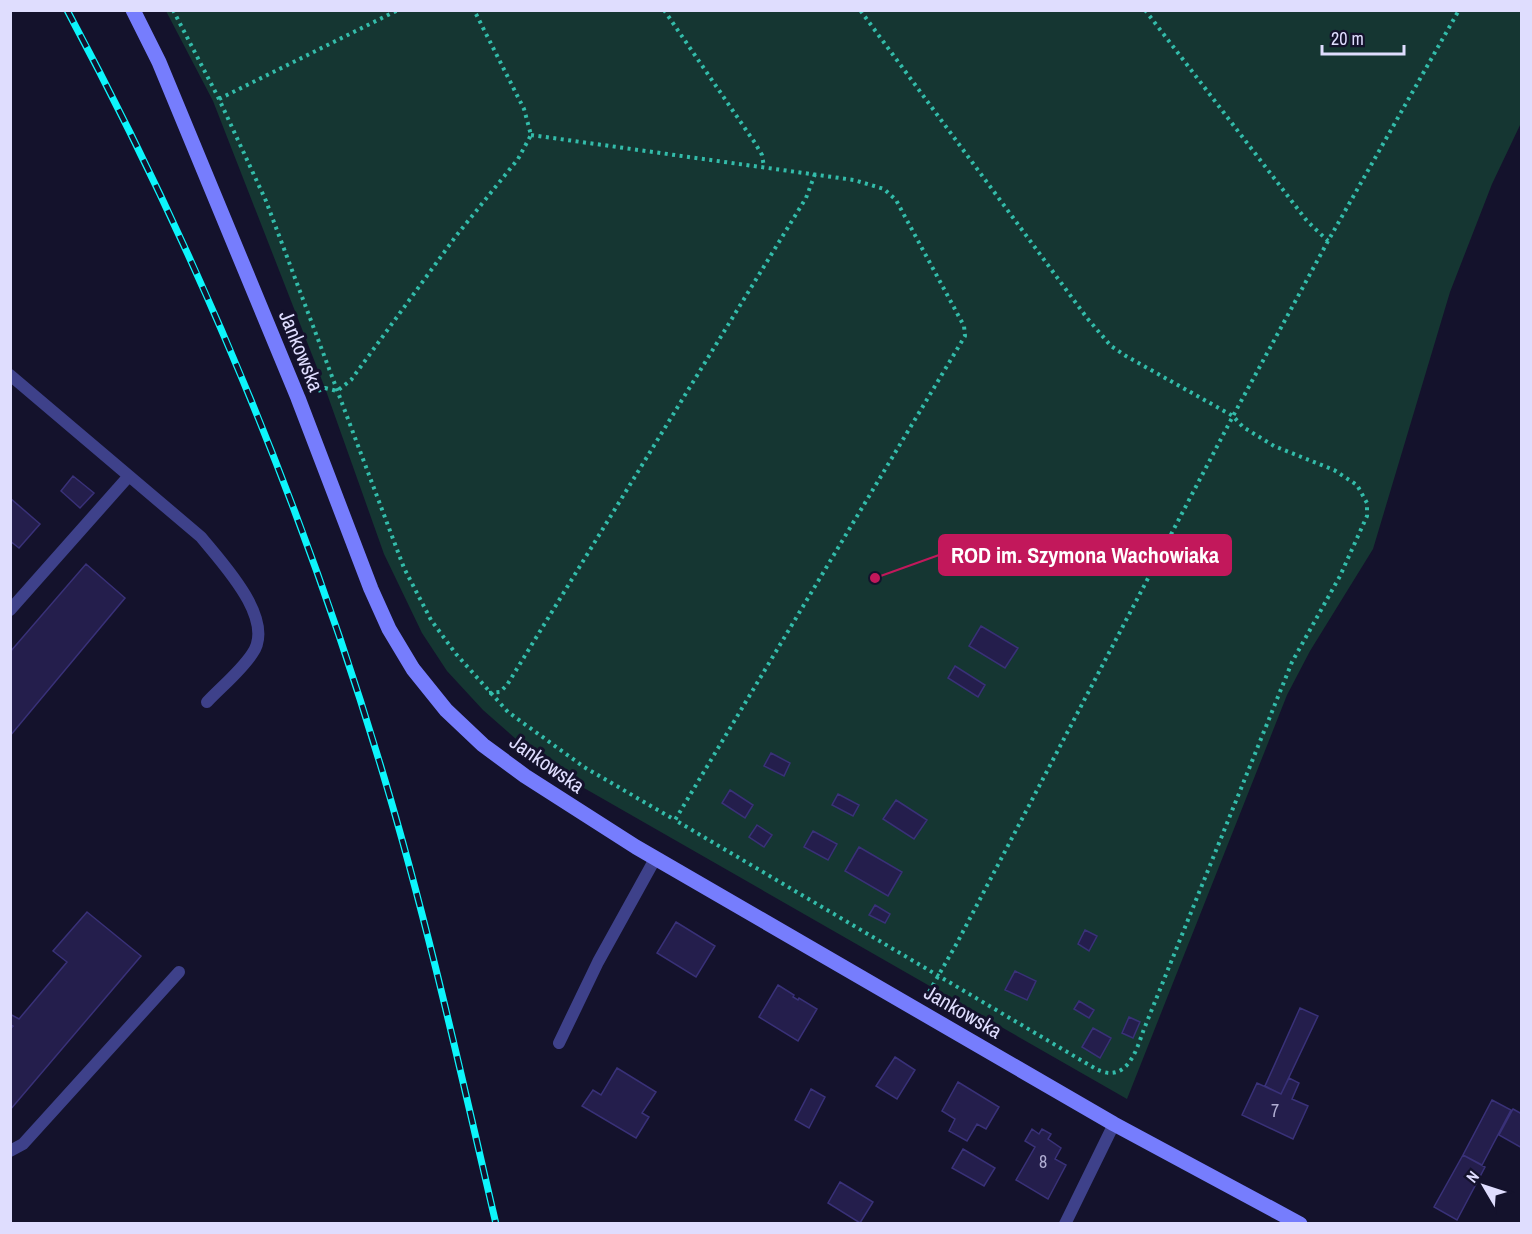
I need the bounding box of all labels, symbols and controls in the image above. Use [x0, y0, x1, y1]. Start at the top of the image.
scale bar [1322, 18, 1404, 56]
text: 20 m [1331, 26, 1364, 51]
street label: Jankowska [272, 306, 331, 396]
callout: ROD im. Szymona Wachowiaka [939, 535, 1231, 575]
text: ROD im. Szymona Wachowiaka [951, 540, 1219, 570]
street label: Jankowska [504, 727, 591, 800]
street label: Jankowska [919, 978, 1008, 1046]
house number: 7 [1271, 1098, 1279, 1123]
house number: 8 [1039, 1149, 1047, 1174]
north arrow [1454, 1156, 1514, 1216]
text: N [1461, 1166, 1484, 1187]

